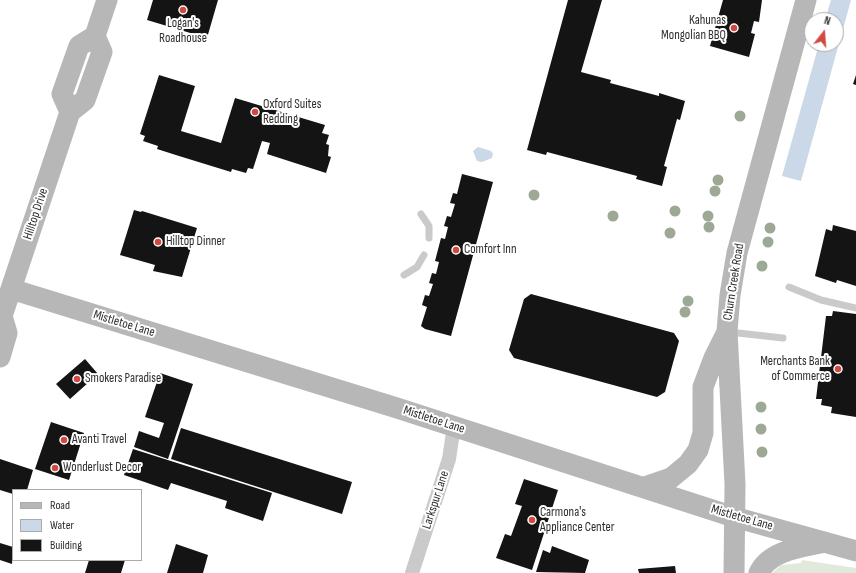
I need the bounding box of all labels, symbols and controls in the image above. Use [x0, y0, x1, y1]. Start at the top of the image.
marker: Logan's Roadhouse [178, 5, 188, 15]
north arrow [804, 12, 844, 52]
place label: Kahunas Mongolian BBQ [661, 13, 726, 44]
text: N [823, 14, 832, 28]
place label: Logan's Roadhouse [159, 16, 207, 47]
marker: Kahunas Mongolian BBQ [729, 23, 739, 33]
place label: Oxford Suites Redding [263, 97, 321, 128]
marker: Oxford Suites Redding [250, 107, 260, 117]
street label: Hilltop Drive [20, 186, 52, 242]
place label: Hilltop Dinner [166, 234, 225, 250]
marker: Hilltop Dinner [153, 237, 163, 247]
place label: Comfort Inn [464, 242, 516, 258]
street label: Churn Creek Road [720, 242, 748, 322]
marker: Comfort Inn [451, 245, 461, 255]
street label: Mistletoe Lane [91, 307, 157, 341]
place label: Merchants Bank of Commerce [760, 354, 830, 385]
marker: Merchants Bank of Commerce [833, 364, 843, 374]
place label: Smokers Paradise [85, 371, 161, 387]
marker: Smokers Paradise [72, 374, 82, 384]
street label: Mistletoe Lane [401, 403, 467, 437]
place label: Avanti Travel [72, 432, 127, 448]
marker: Avanti Travel [59, 435, 69, 445]
place label: Wonderlust Decor [63, 460, 141, 476]
marker: Wonderlust Decor [50, 463, 60, 473]
street label: Larkspur Lane [419, 469, 453, 531]
legend [12, 489, 142, 561]
text: Road [50, 498, 70, 513]
street label: Mistletoe Lane [709, 502, 775, 534]
place label: Carmona's Appliance Center [540, 505, 615, 536]
marker: Carmona's Appliance Center [527, 515, 537, 525]
text: Water [50, 518, 74, 533]
text: Building [50, 538, 82, 553]

